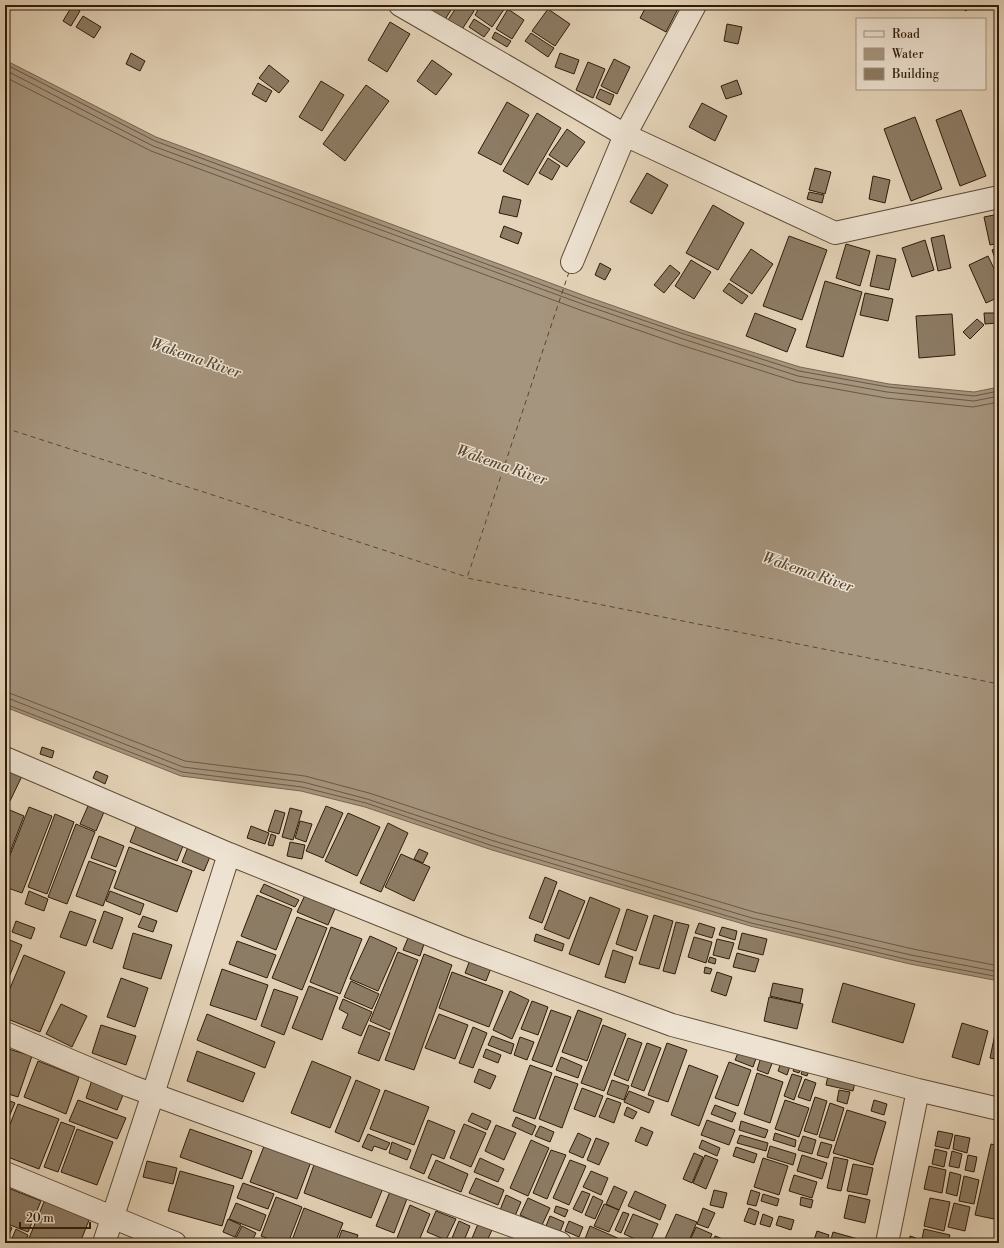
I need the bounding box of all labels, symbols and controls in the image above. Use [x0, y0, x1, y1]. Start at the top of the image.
legend [856, 18, 986, 90]
text: Road [892, 27, 920, 42]
text: Water [891, 47, 924, 62]
text: Building [891, 67, 940, 82]
water label: Wakema River [148, 334, 244, 383]
water label: Wakema River [454, 441, 550, 490]
water label: Wakema River [760, 548, 856, 597]
scale bar [20, 1204, 90, 1230]
text: 20 m [26, 1211, 54, 1226]

